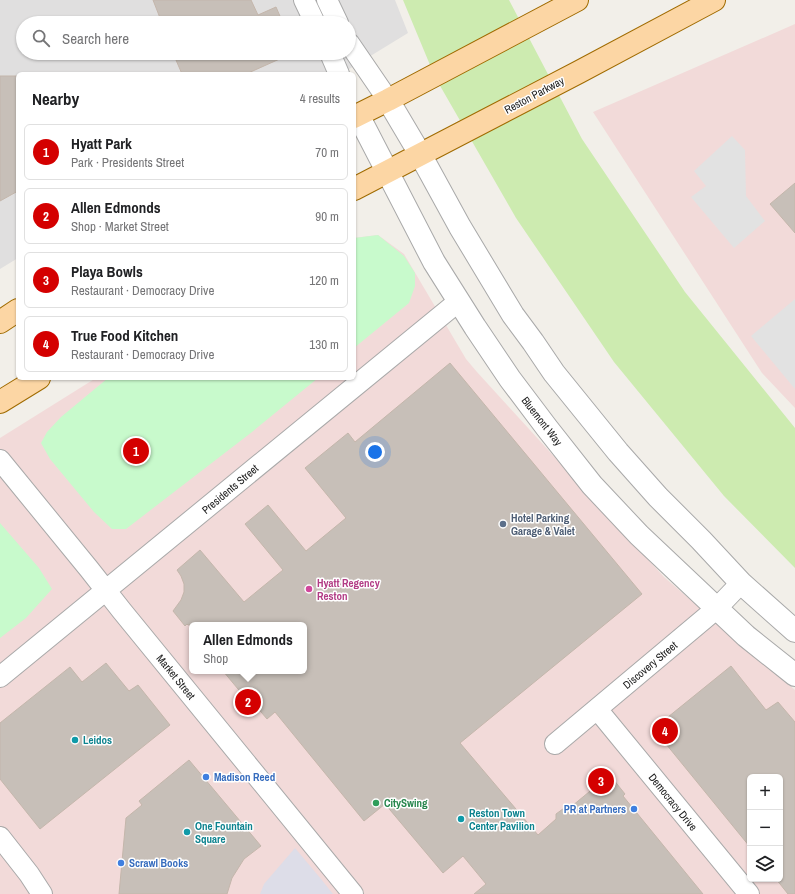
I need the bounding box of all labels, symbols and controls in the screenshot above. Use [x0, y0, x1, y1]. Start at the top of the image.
search box [16, 16, 356, 60]
icon: search [30, 27, 52, 49]
text: Search here [62, 28, 129, 49]
street label: Reston Parkway [502, 73, 567, 117]
text: Nearby [32, 87, 79, 110]
text: 4 results [300, 90, 340, 107]
text: Hyatt Park [71, 133, 132, 154]
text: 1 [43, 144, 49, 161]
text: 70 m [315, 144, 339, 161]
text: Park · Presidents Street [71, 154, 184, 171]
text: Allen Edmonds [71, 197, 161, 218]
text: 2 [43, 208, 49, 225]
text: 90 m [315, 208, 339, 225]
text: Shop · Market Street [71, 218, 169, 235]
text: Playa Bowls [71, 261, 143, 282]
text: 3 [43, 272, 49, 289]
text: 120 m [309, 272, 339, 289]
text: Restaurant · Democracy Drive [71, 282, 214, 299]
text: True Food Kitchen [71, 325, 178, 346]
text: 4 [43, 336, 49, 353]
text: 130 m [309, 336, 339, 353]
text: Restaurant · Democracy Drive [71, 346, 214, 363]
street label: Bluemont Way [519, 394, 566, 449]
pin: 1 [123, 436, 149, 466]
your location [365, 442, 385, 462]
street label: Presidents Street [199, 461, 262, 517]
place label: Hotel Parking Garage & Valet [511, 511, 575, 538]
marker: Hotel Parking Garage & Valet [498, 519, 508, 529]
place label: Hyatt Regency Reston [317, 576, 380, 603]
marker: Hyatt Regency Reston [304, 584, 314, 594]
popup [189, 622, 307, 674]
text: Allen Edmonds [203, 629, 293, 650]
street label: Discovery Street [620, 638, 680, 692]
text: Shop [203, 650, 228, 667]
street label: Market Street [154, 652, 199, 703]
pin: 2 [235, 687, 261, 717]
pin: 4 [652, 716, 678, 746]
place label: Leidos [83, 733, 112, 747]
marker: Leidos [70, 735, 80, 745]
pin: 3 [588, 766, 614, 796]
place label: Madison Reed [214, 770, 275, 784]
street label: Democracy Drive [646, 771, 700, 833]
marker: Madison Reed [201, 772, 211, 782]
map controls [747, 774, 783, 882]
button: + [747, 774, 783, 810]
place label: CitySwing [384, 796, 428, 810]
marker: CitySwing [371, 798, 381, 808]
place label: PR at Partners [564, 802, 626, 816]
marker: PR at Partners [629, 804, 639, 814]
place label: Reston Town Center Pavilion [469, 806, 535, 833]
button: − [747, 810, 783, 846]
marker: Reston Town Center Pavilion [456, 814, 466, 824]
place label: One Fountain Square [195, 819, 253, 846]
marker: One Fountain Square [182, 827, 192, 837]
button: layers [747, 846, 783, 882]
place label: Scrawl Books [129, 856, 188, 870]
marker: Scrawl Books [116, 858, 126, 868]

